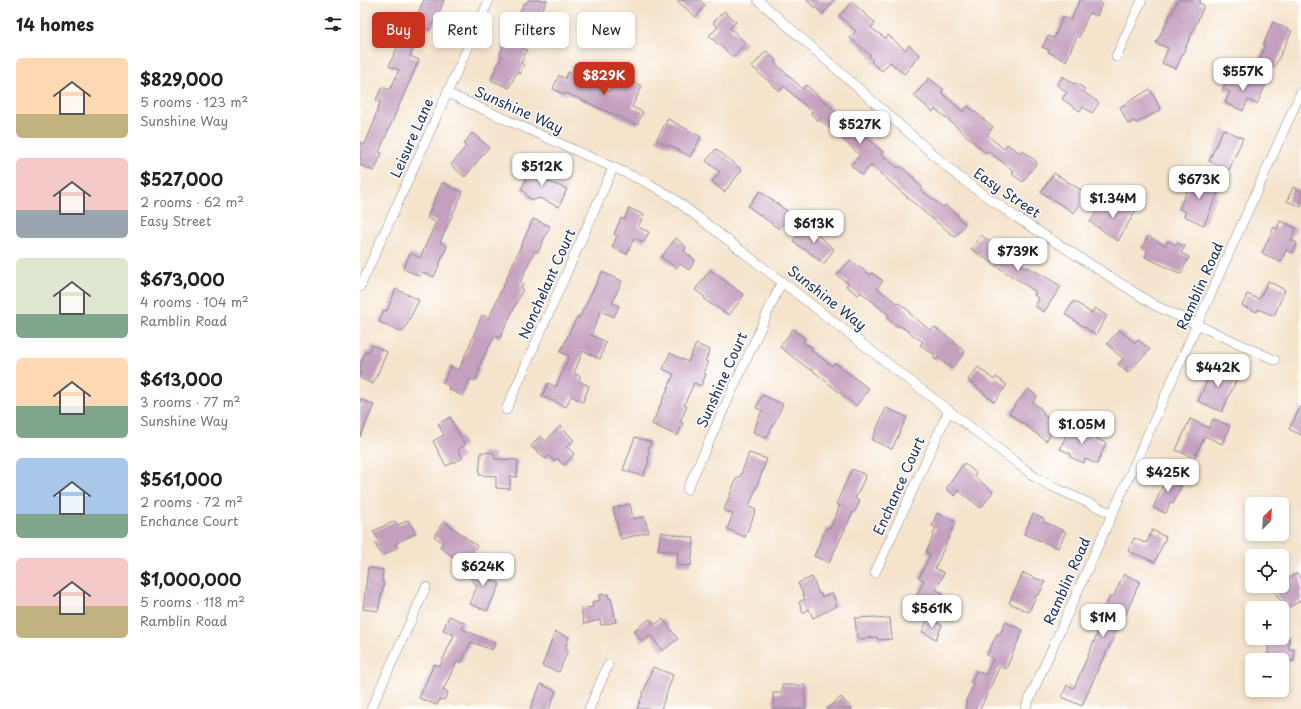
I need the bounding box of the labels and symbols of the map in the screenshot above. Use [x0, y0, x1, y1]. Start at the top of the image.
pin: $557K [1215, 58, 1271, 92]
pin: $829K [576, 62, 632, 96]
street label: Sunshine Way [472, 81, 567, 138]
street label: Leisure Lane [385, 94, 439, 181]
pin: $527K [832, 111, 888, 145]
pin: $512K [514, 153, 570, 187]
street label: Easy Street [970, 162, 1045, 223]
pin: $673K [1171, 166, 1227, 200]
pin: $1.34M [1080, 185, 1146, 219]
pin: $613K [786, 210, 842, 244]
street label: Nonchelant Court [513, 225, 580, 342]
pin: $739K [990, 238, 1046, 272]
street label: Ramblin Road [1171, 239, 1228, 333]
street label: Sunshine Way [783, 260, 871, 335]
street label: Sunshine Court [691, 328, 752, 431]
pin: $442K [1190, 354, 1246, 388]
pin: $1.05M [1049, 411, 1115, 445]
street label: Enchance Court [867, 433, 930, 538]
pin: $425K [1140, 459, 1196, 493]
north arrow [1245, 497, 1289, 541]
street label: Ramblin Road [1038, 534, 1095, 628]
pin: $624K [455, 553, 511, 587]
pin: $561K [904, 595, 960, 629]
pin: $1M [1084, 604, 1122, 638]

